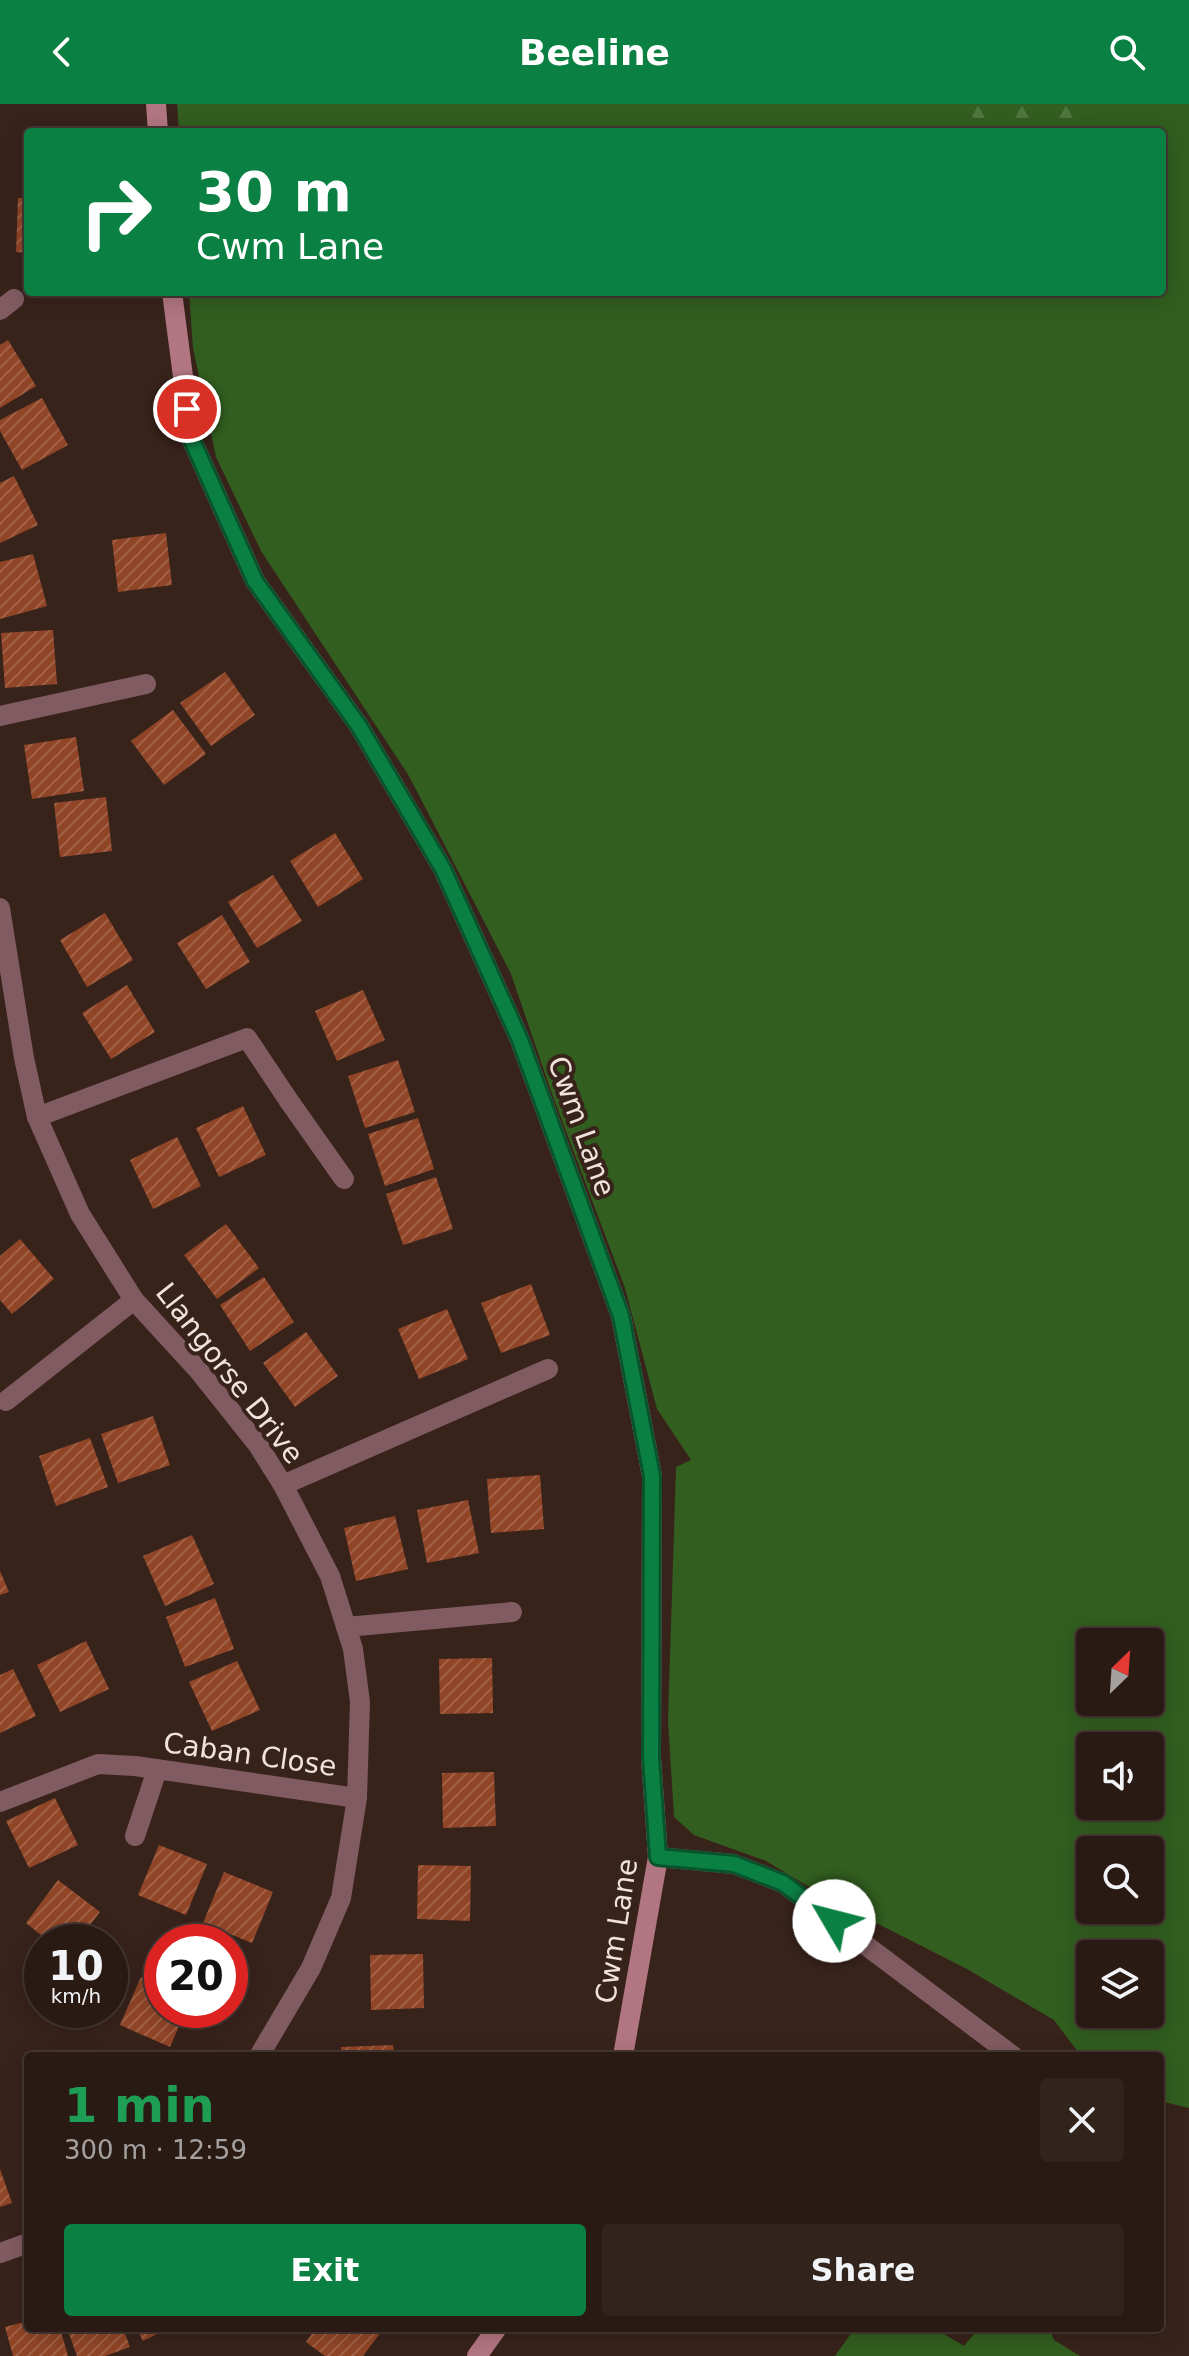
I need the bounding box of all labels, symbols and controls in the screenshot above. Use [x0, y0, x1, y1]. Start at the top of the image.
icon: back [40, 30, 84, 74]
icon: search [1105, 30, 1149, 74]
text: Beeline [519, 32, 670, 73]
text: 30 m [196, 159, 352, 224]
icon: right [64, 160, 168, 264]
text: Cwm Lane [196, 226, 384, 267]
pin [153, 375, 221, 443]
icon: arrive [165, 387, 209, 431]
street label: Cwm Lane [541, 1052, 622, 1201]
street label: Llangorse Drive [149, 1276, 310, 1470]
north arrow [1076, 1628, 1164, 1716]
map controls [1076, 1628, 1164, 2028]
street label: Caban Close [161, 1726, 339, 1783]
button: sound [1076, 1732, 1164, 1820]
button: search [1076, 1836, 1164, 1924]
street label: Cwm Lane [589, 1856, 644, 2006]
position arrow [792, 1879, 876, 1963]
speed limit sign: 20 [144, 1924, 248, 2028]
button: layers [1076, 1940, 1164, 2028]
text: 10 [48, 1943, 104, 1989]
text: km/h [51, 1984, 101, 2008]
text: 1 min [64, 2077, 215, 2133]
button: close [1040, 2078, 1124, 2162]
text: 300 m · 12:59 [64, 2135, 247, 2165]
button: Exit [64, 2224, 586, 2316]
button: Share [602, 2224, 1124, 2316]

